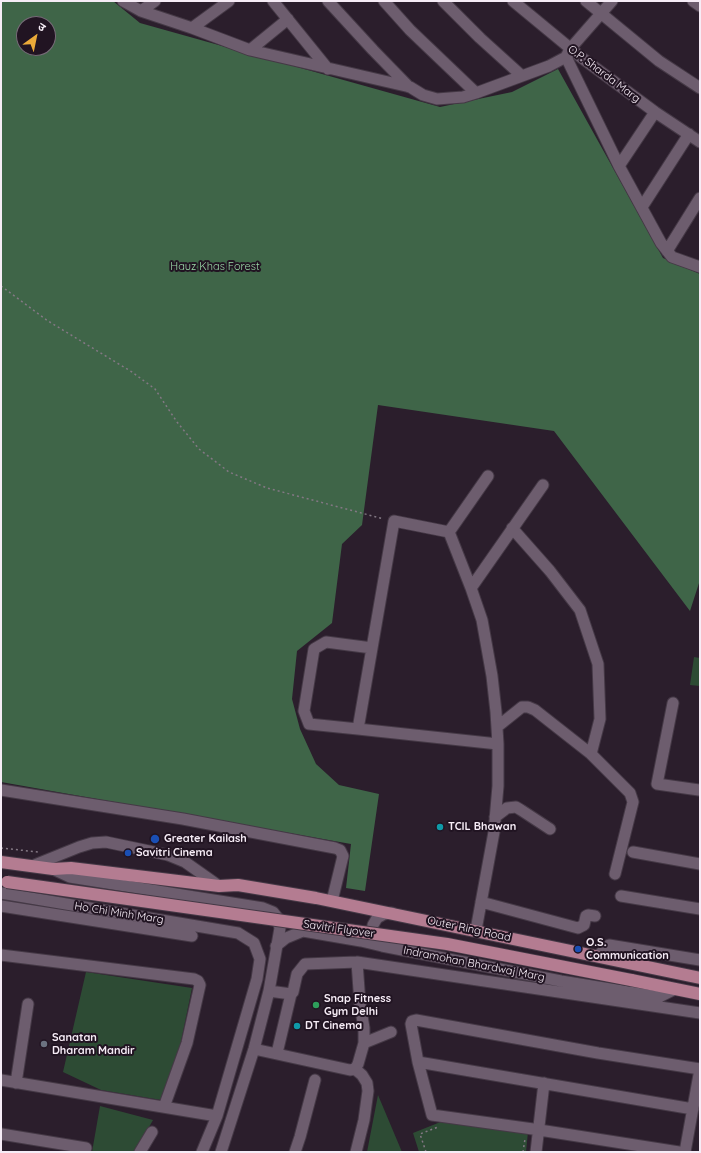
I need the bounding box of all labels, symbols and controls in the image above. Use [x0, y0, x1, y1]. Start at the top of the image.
north arrow [16, 16, 56, 56]
text: उ [35, 19, 49, 34]
street label: O.P. Sharda Marg [565, 43, 643, 105]
park label: Hauz Khas Forest [170, 260, 260, 274]
place label: TCIL Bhawan [448, 820, 516, 834]
marker: TCIL Bhawan [435, 822, 445, 832]
place label: Greater Kailash [164, 832, 247, 846]
marker: Greater Kailash [149, 833, 161, 845]
place label: Savitri Cinema [136, 846, 213, 860]
marker: Savitri Cinema [123, 848, 133, 858]
street label: Ho Chi Minh Marg [73, 899, 165, 927]
street label: Outer Ring Road [426, 914, 512, 944]
street label: Savitri Flyover [303, 917, 375, 941]
place label: O.S. Communication [586, 936, 669, 962]
street label: Indramohan Bhardwaj Marg [402, 944, 546, 984]
marker: O.S. Communication [573, 944, 583, 954]
place label: Snap Fitness Gym Delhi [324, 992, 391, 1018]
marker: Snap Fitness Gym Delhi [311, 1000, 321, 1010]
place label: DT Cinema [305, 1019, 362, 1033]
marker: DT Cinema [292, 1021, 302, 1031]
place label: Sanatan Dharam Mandir [52, 1031, 135, 1057]
marker: Sanatan Dharam Mandir [39, 1039, 49, 1049]

